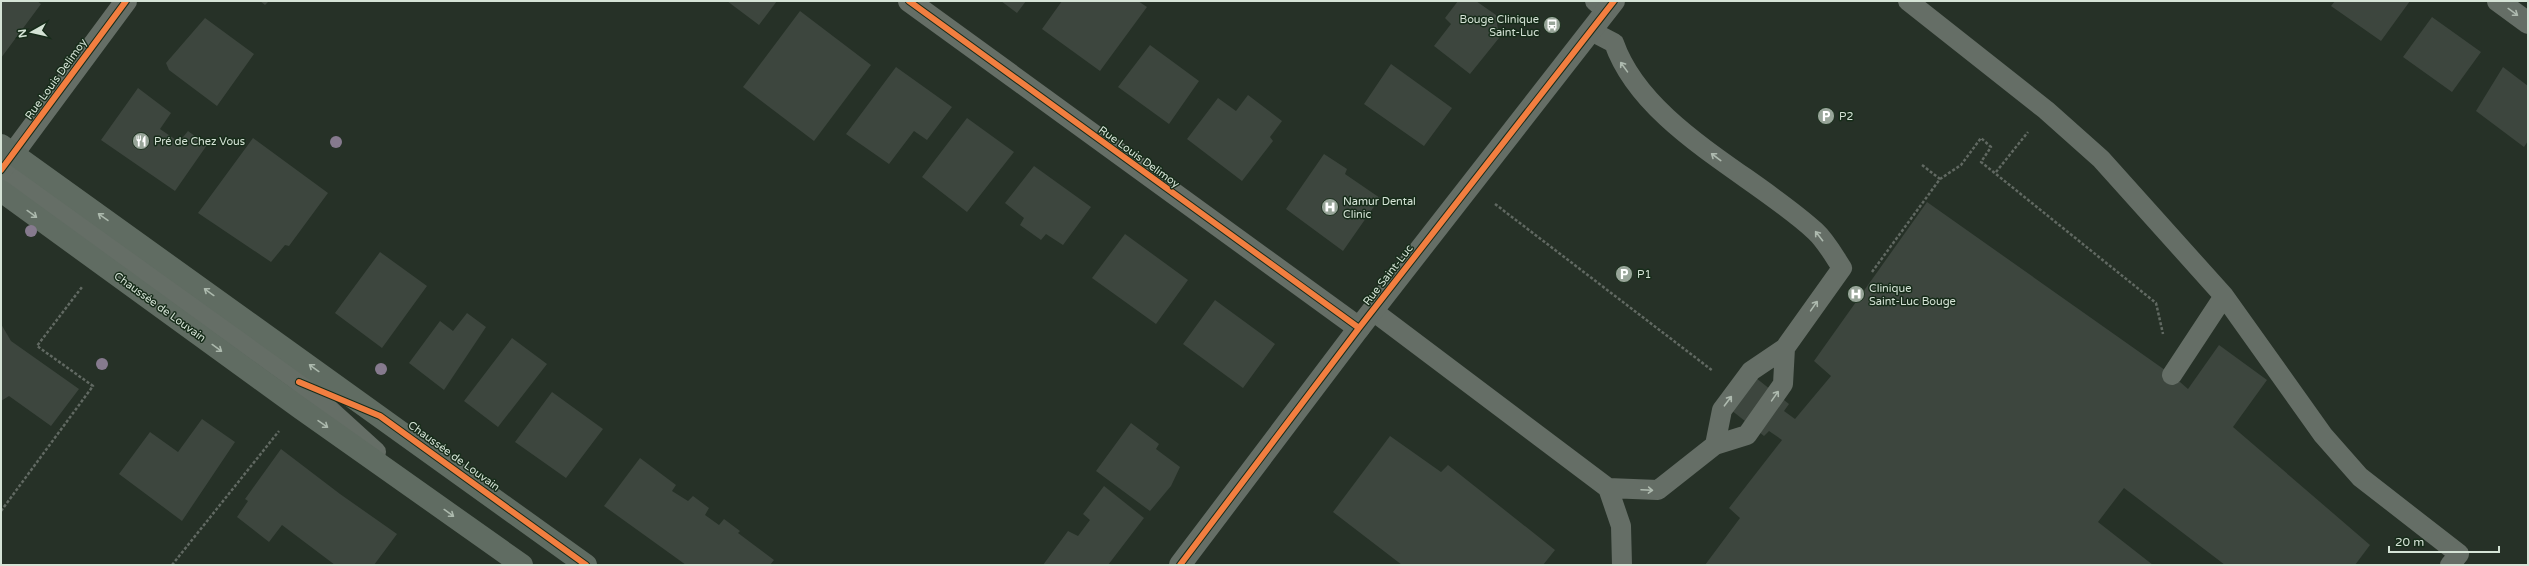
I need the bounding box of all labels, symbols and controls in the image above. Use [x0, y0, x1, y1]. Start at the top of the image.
one-way arrow [2507, 8, 2518, 16]
north arrow [12, 12, 52, 52]
place label: Bouge Clinique Saint-Luc [1460, 13, 1539, 39]
bus stop icon: Bouge Clinique Saint-Luc [1542, 15, 1562, 35]
text: N [16, 28, 30, 39]
street label: Rue Louis Delimoy [22, 36, 90, 122]
one-way arrow [1620, 61, 1628, 72]
parking icon: P2 [1816, 106, 1836, 126]
place label: P2 [1839, 110, 1853, 123]
street label: Rue Louis Delimoy [1096, 123, 1182, 191]
restaurant icon: Pré de Chez Vous [131, 131, 151, 151]
place label: Pré de Chez Vous [154, 135, 245, 148]
one-way arrow [1711, 153, 1722, 161]
place label: Namur Dental Clinic [1343, 195, 1416, 221]
hospital icon: Namur Dental Clinic [1320, 197, 1340, 217]
one-way arrow [27, 210, 38, 218]
one-way arrow [98, 213, 109, 221]
one-way arrow [1815, 231, 1823, 242]
street label: Rue Saint-Luc [1360, 242, 1416, 308]
parking icon: P1 [1614, 264, 1634, 284]
place label: P1 [1637, 268, 1651, 281]
street label: Chaussée de Louvain [112, 269, 208, 345]
place label: Clinique Saint-Luc Bouge [1869, 282, 1956, 308]
hospital icon: Clinique Saint-Luc Bouge [1846, 284, 1866, 304]
one-way arrow [204, 288, 215, 297]
one-way arrow [1810, 300, 1818, 311]
one-way arrow [211, 344, 222, 352]
one-way arrow [309, 364, 320, 372]
one-way arrow [1771, 391, 1779, 402]
one-way arrow [1724, 396, 1732, 407]
street label: Chaussée de Louvain [406, 418, 502, 494]
one-way arrow [317, 420, 328, 428]
one-way arrow [1640, 486, 1653, 493]
one-way arrow [443, 509, 454, 517]
scale bar [2389, 528, 2499, 554]
text: 20 m [2395, 535, 2424, 549]

